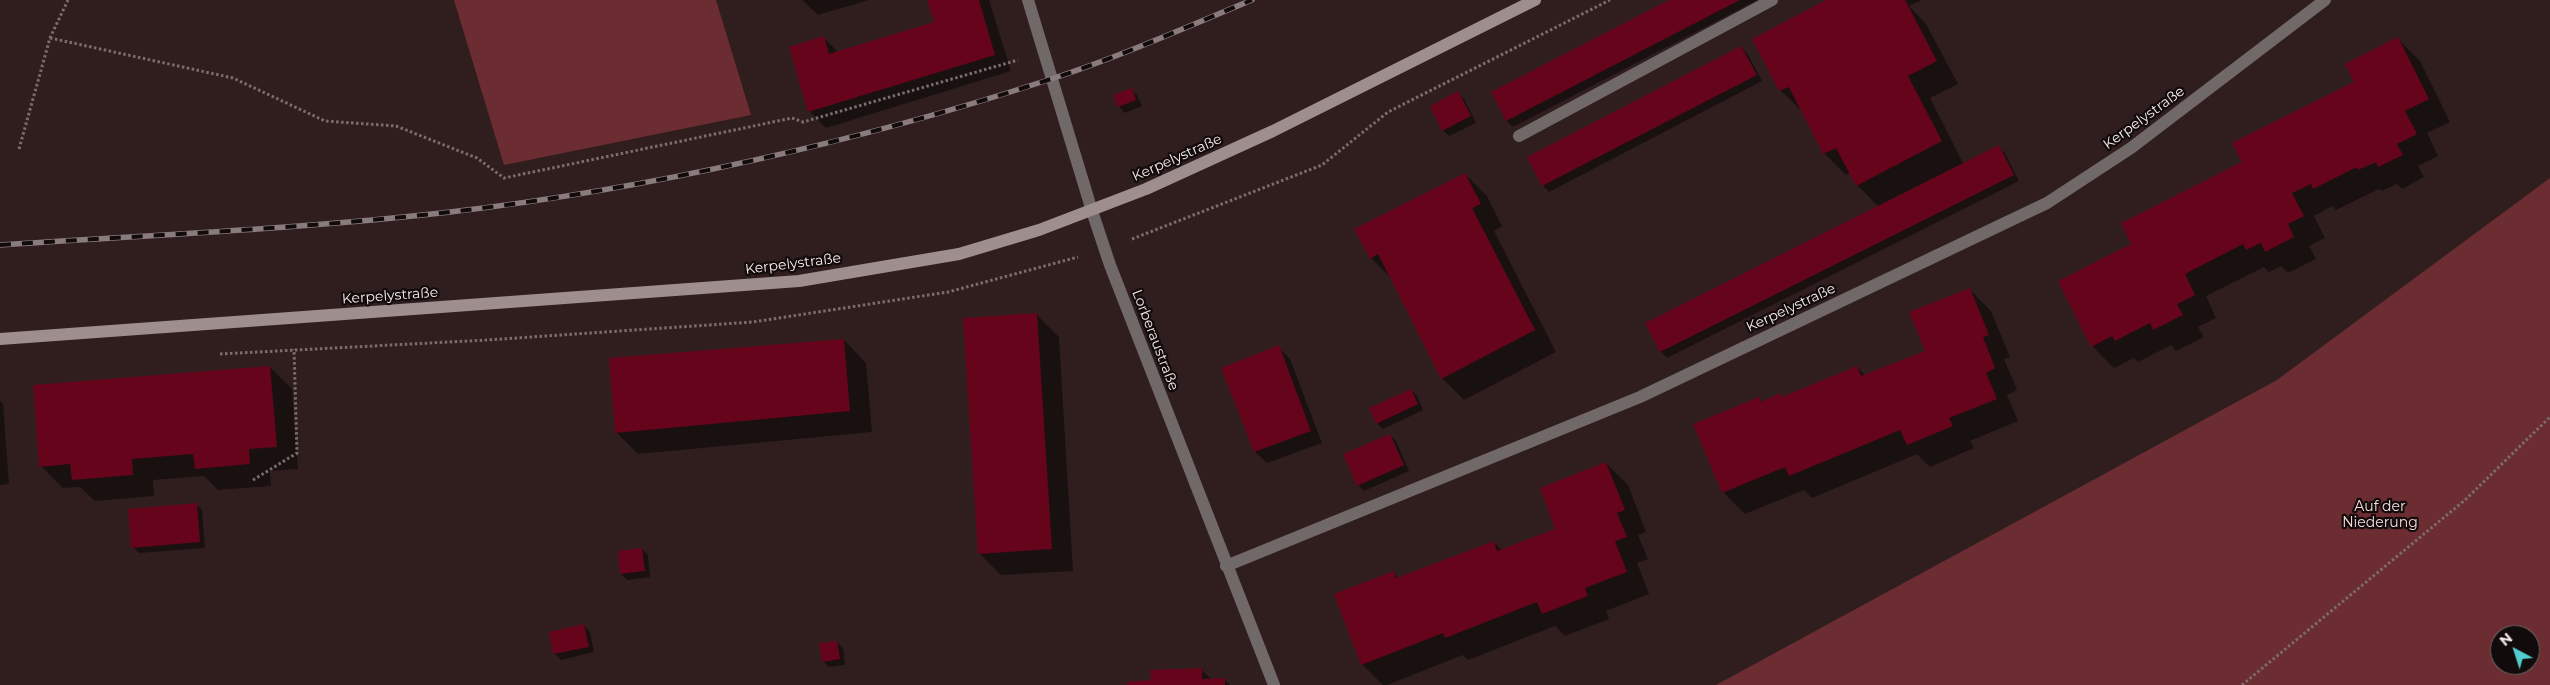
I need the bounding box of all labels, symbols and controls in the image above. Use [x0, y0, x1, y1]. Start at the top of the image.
street label: Kerpelystraße [2100, 83, 2188, 153]
street label: Kerpelystraße [1130, 131, 1224, 185]
street label: Kerpelystraße [744, 250, 842, 278]
street label: Kerpelystraße [1744, 280, 1838, 336]
street label: Kerpelystraße [341, 284, 439, 308]
street label: Lorberaustraße [1128, 287, 1182, 393]
park label: Auf der Niederung [2342, 499, 2418, 532]
north arrow [2490, 625, 2540, 675]
text: N [2496, 629, 2516, 650]

